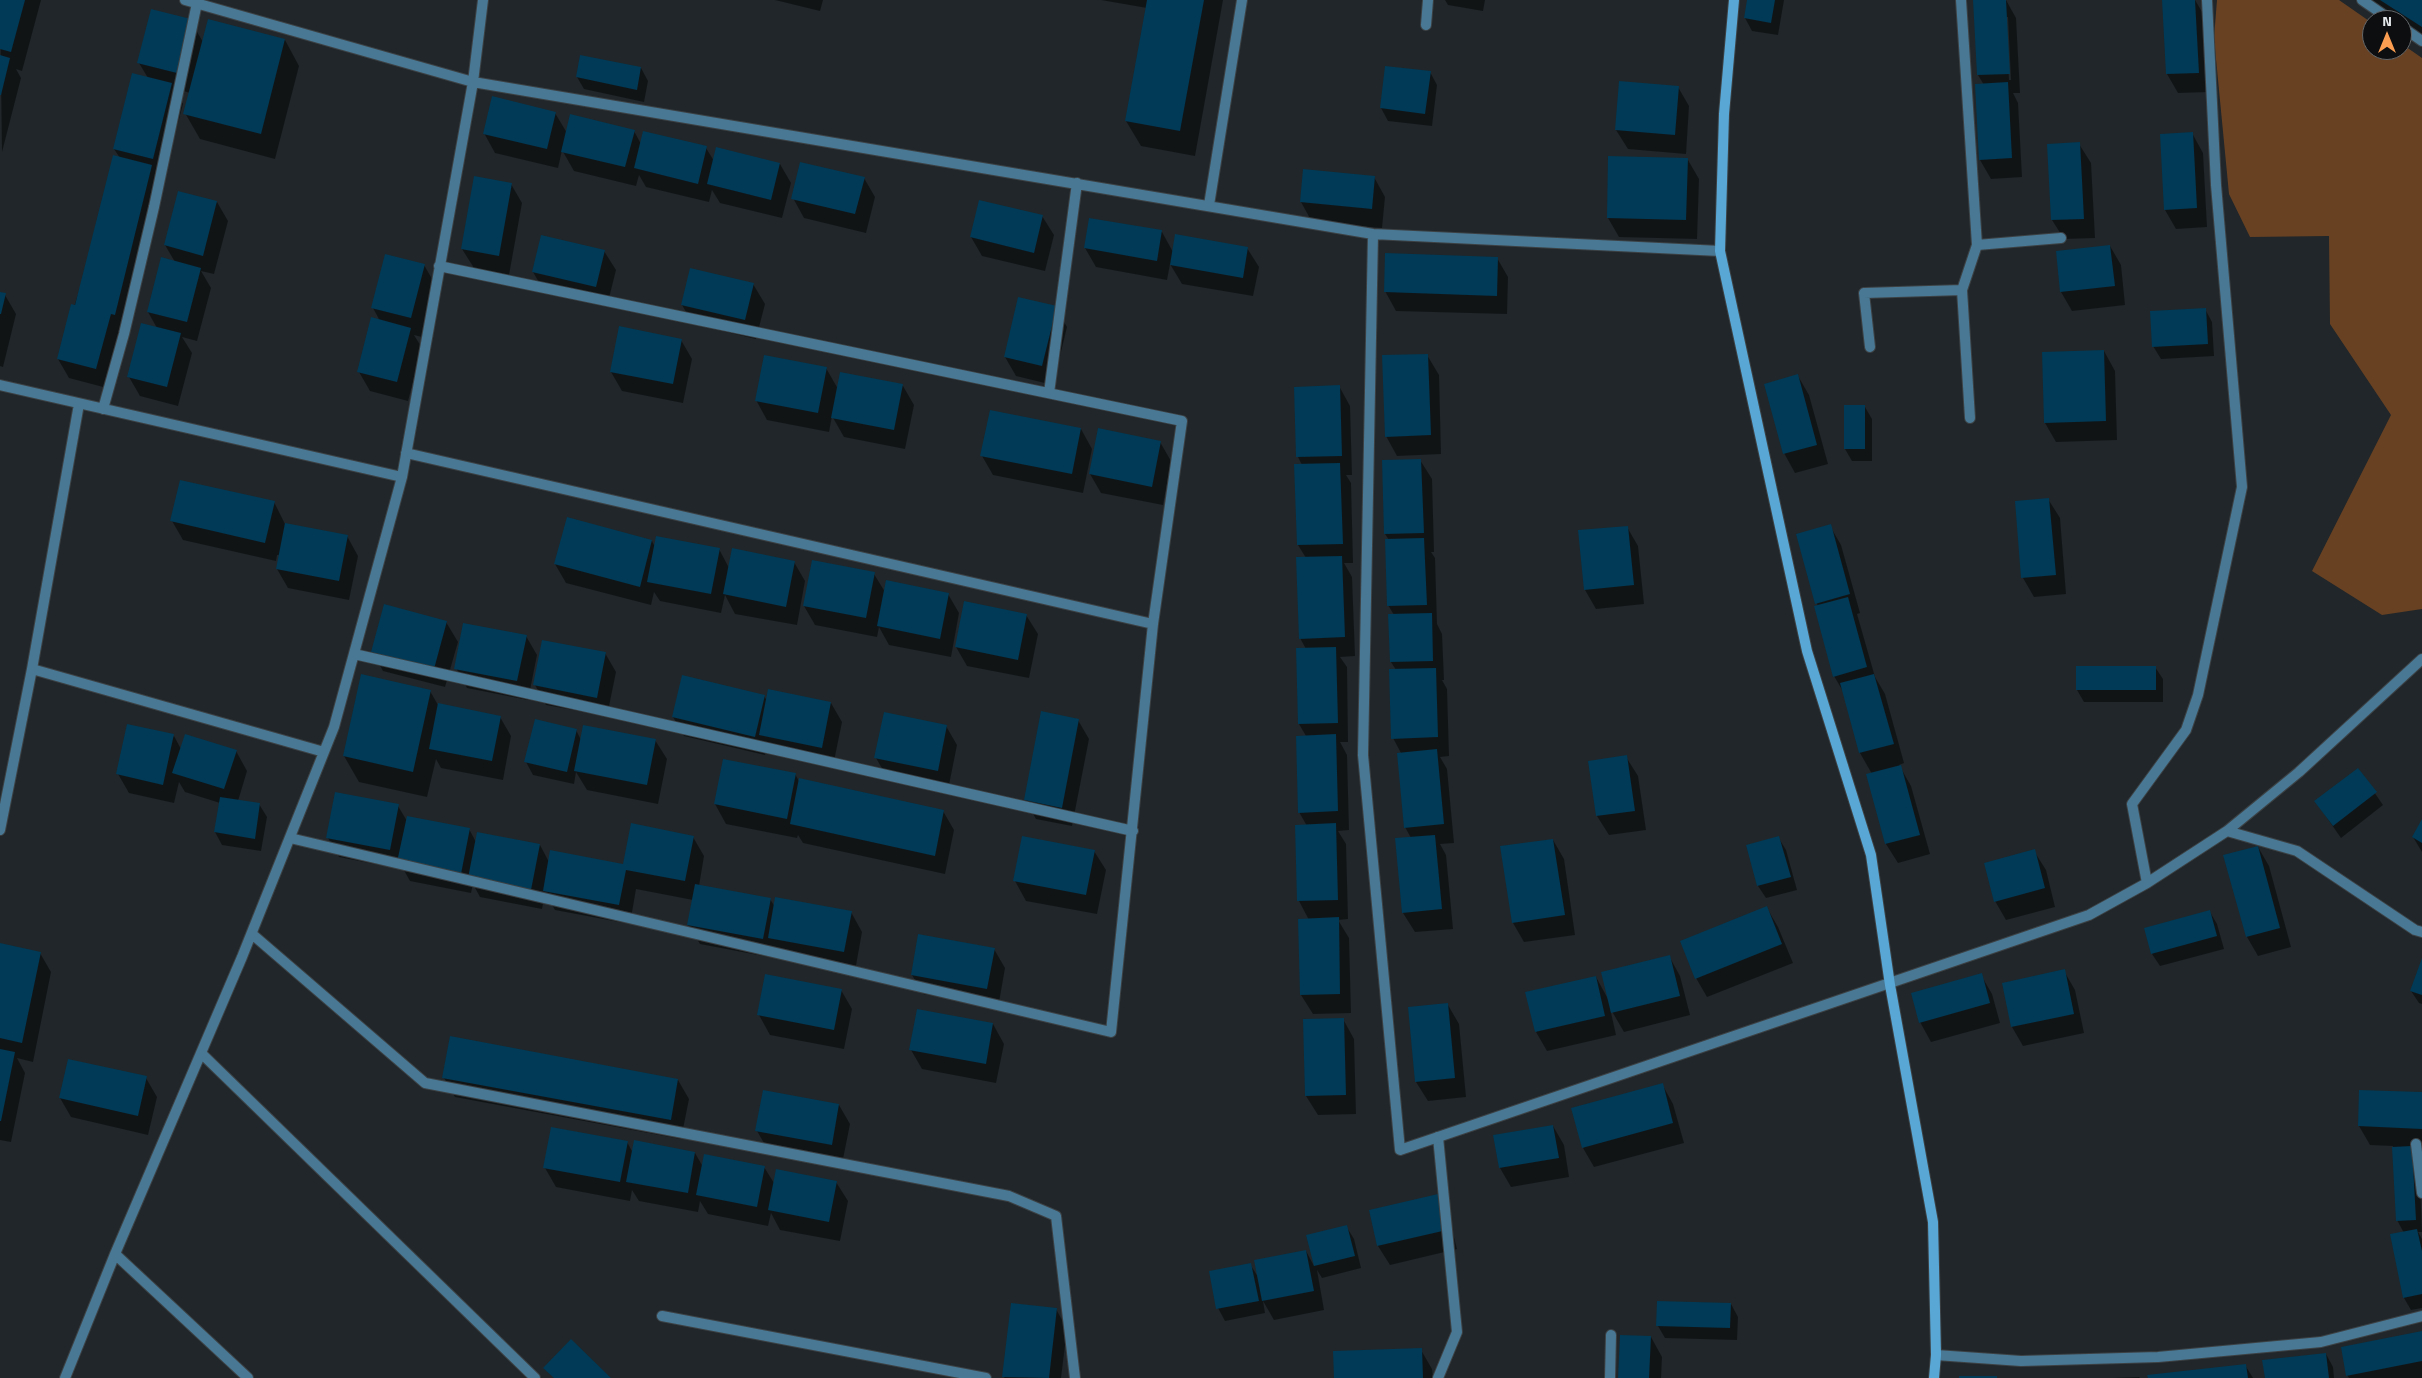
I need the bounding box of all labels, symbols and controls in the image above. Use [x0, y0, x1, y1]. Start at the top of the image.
north arrow [2362, 10, 2412, 60]
text: N [2382, 10, 2392, 31]

